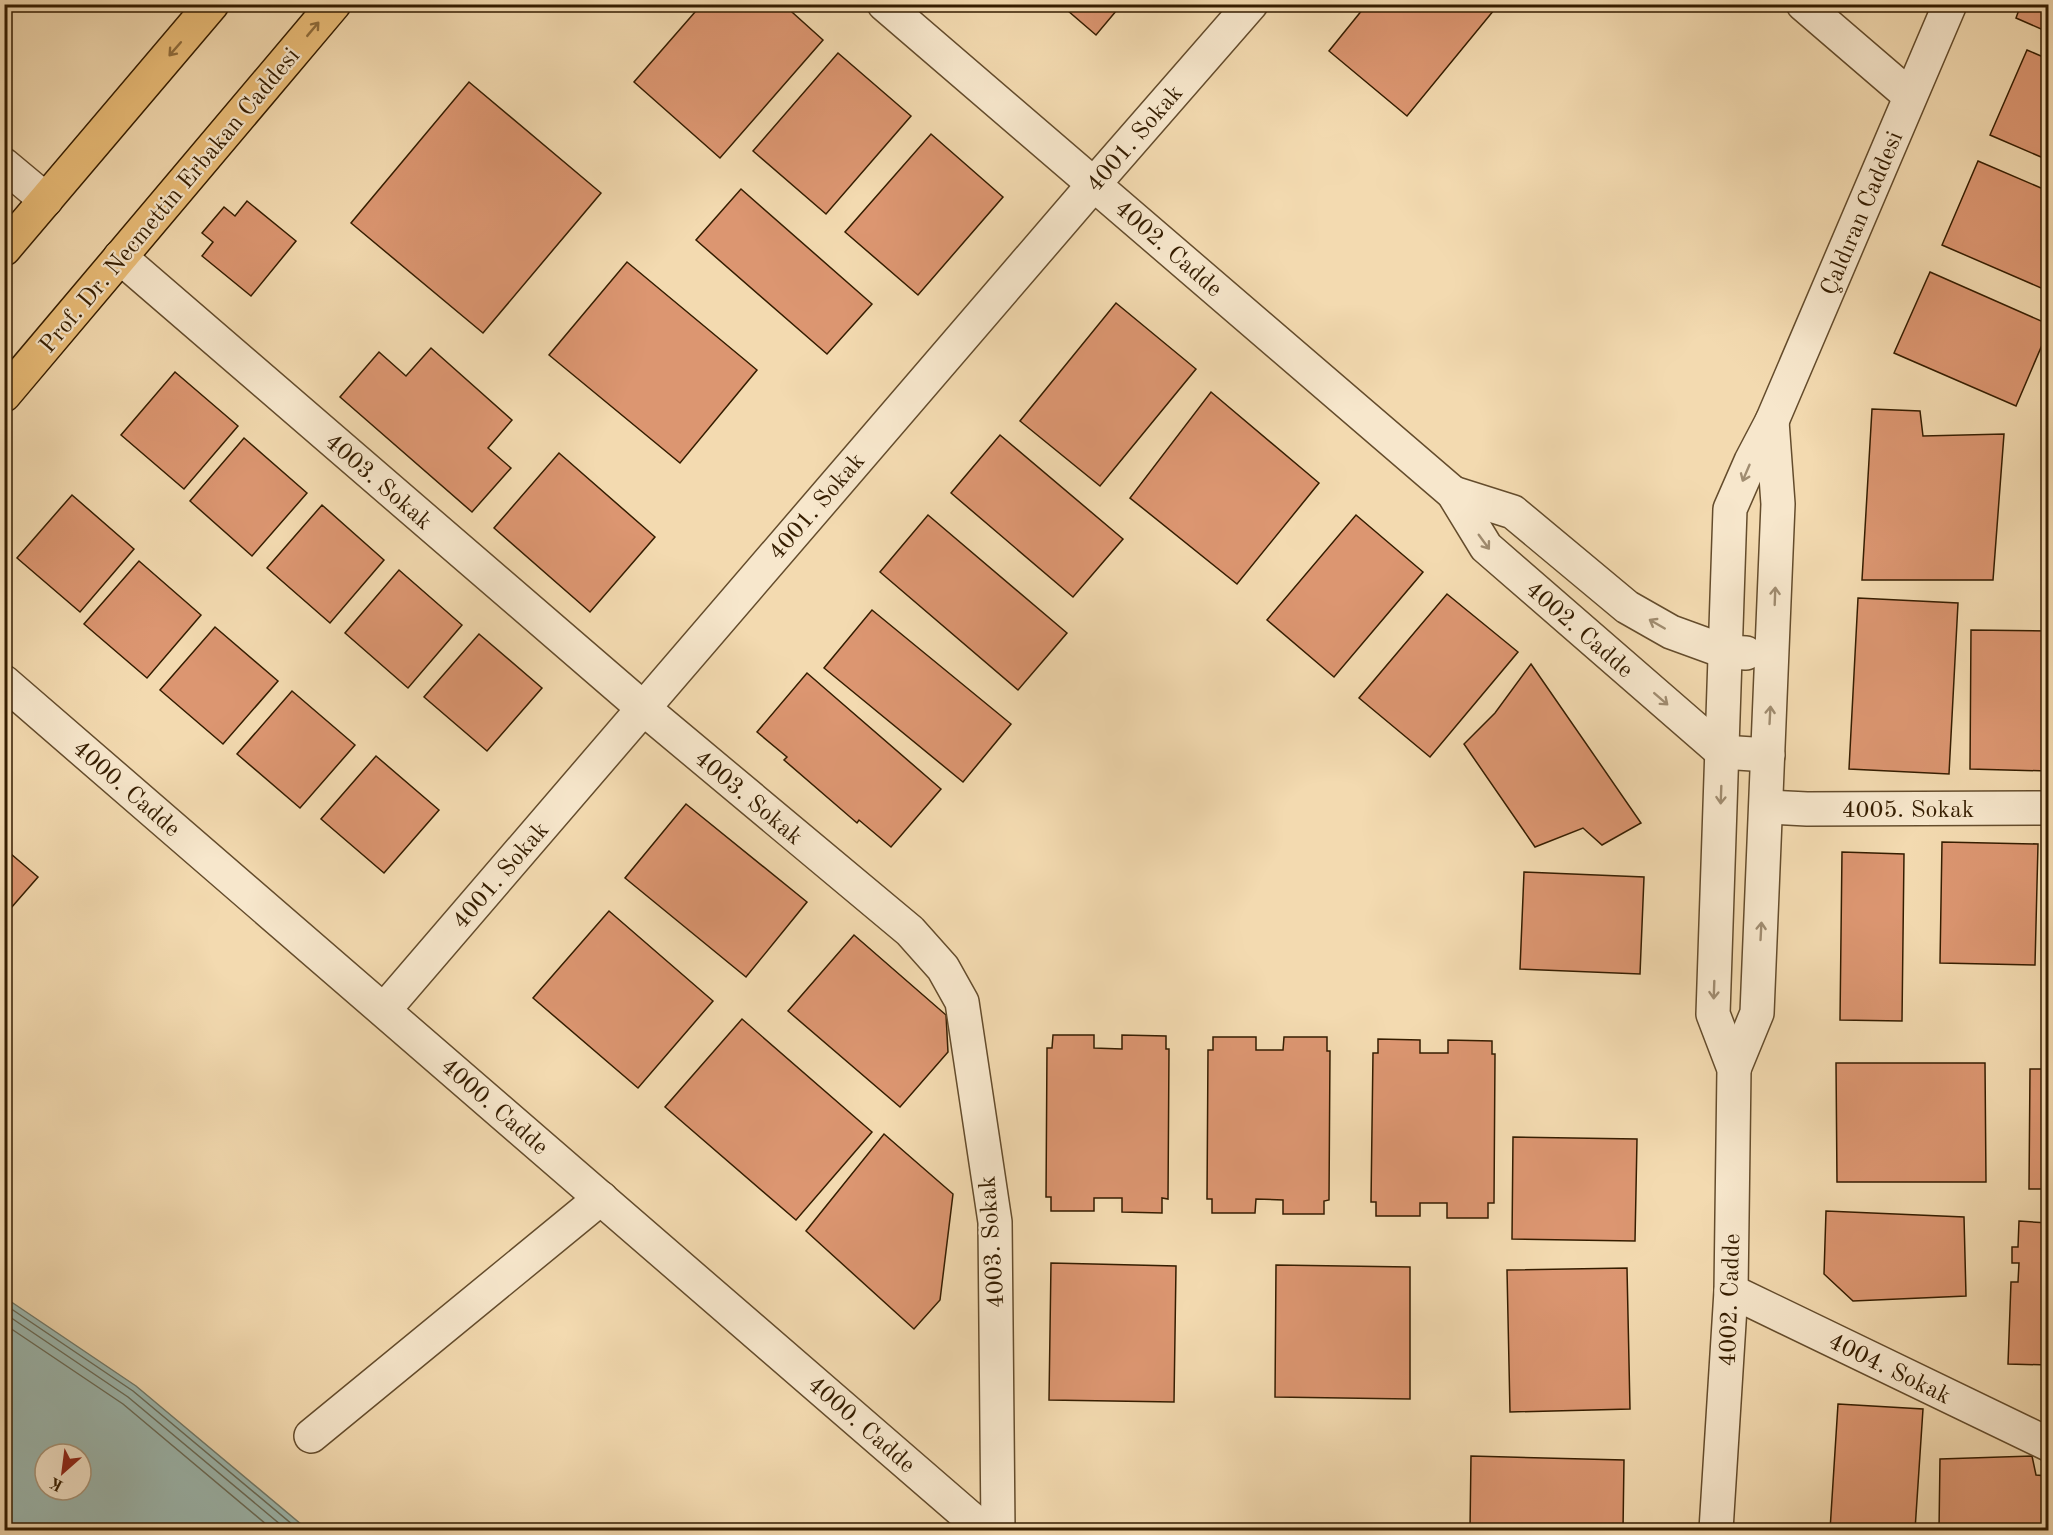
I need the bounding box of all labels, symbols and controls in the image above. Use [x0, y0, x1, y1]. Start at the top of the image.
one-way arrow [306, 22, 320, 37]
one-way arrow [168, 41, 181, 57]
street label: Prof. Dr. Necmettin Erbakan Caddesi [36, 44, 305, 358]
street label: 4001. Sokak [1083, 81, 1188, 197]
street label: Çaldıran Caddesi [1817, 128, 1908, 299]
street label: 4002. Cadde [1110, 197, 1226, 302]
street label: 4003. Sokak [320, 430, 436, 535]
street label: 4001. Sokak [765, 449, 870, 565]
one-way arrow [1739, 464, 1751, 482]
one-way arrow [1478, 534, 1490, 550]
street label: 4002. Cadde [1521, 578, 1637, 683]
one-way arrow [1769, 587, 1781, 607]
one-way arrow [1649, 618, 1666, 630]
one-way arrow [1653, 692, 1668, 706]
one-way arrow [1765, 706, 1776, 726]
street label: 4000. Cadde [68, 737, 184, 842]
street label: 4003. Sokak [689, 747, 806, 850]
one-way arrow [1715, 784, 1726, 804]
street label: 4005. Sokak [1842, 799, 1974, 823]
street label: 4001. Sokak [449, 818, 554, 934]
one-way arrow [1756, 922, 1767, 941]
one-way arrow [1708, 979, 1720, 999]
street label: 4000. Cadde [436, 1055, 552, 1160]
street label: 4003. Sokak [976, 1175, 1010, 1309]
street label: 4002. Cadde [1717, 1233, 1745, 1367]
street label: 4004. Sokak [1824, 1330, 1954, 1410]
street label: 4000. Cadde [803, 1373, 919, 1478]
north arrow [33, 1442, 93, 1502]
text: K [48, 1474, 66, 1493]

